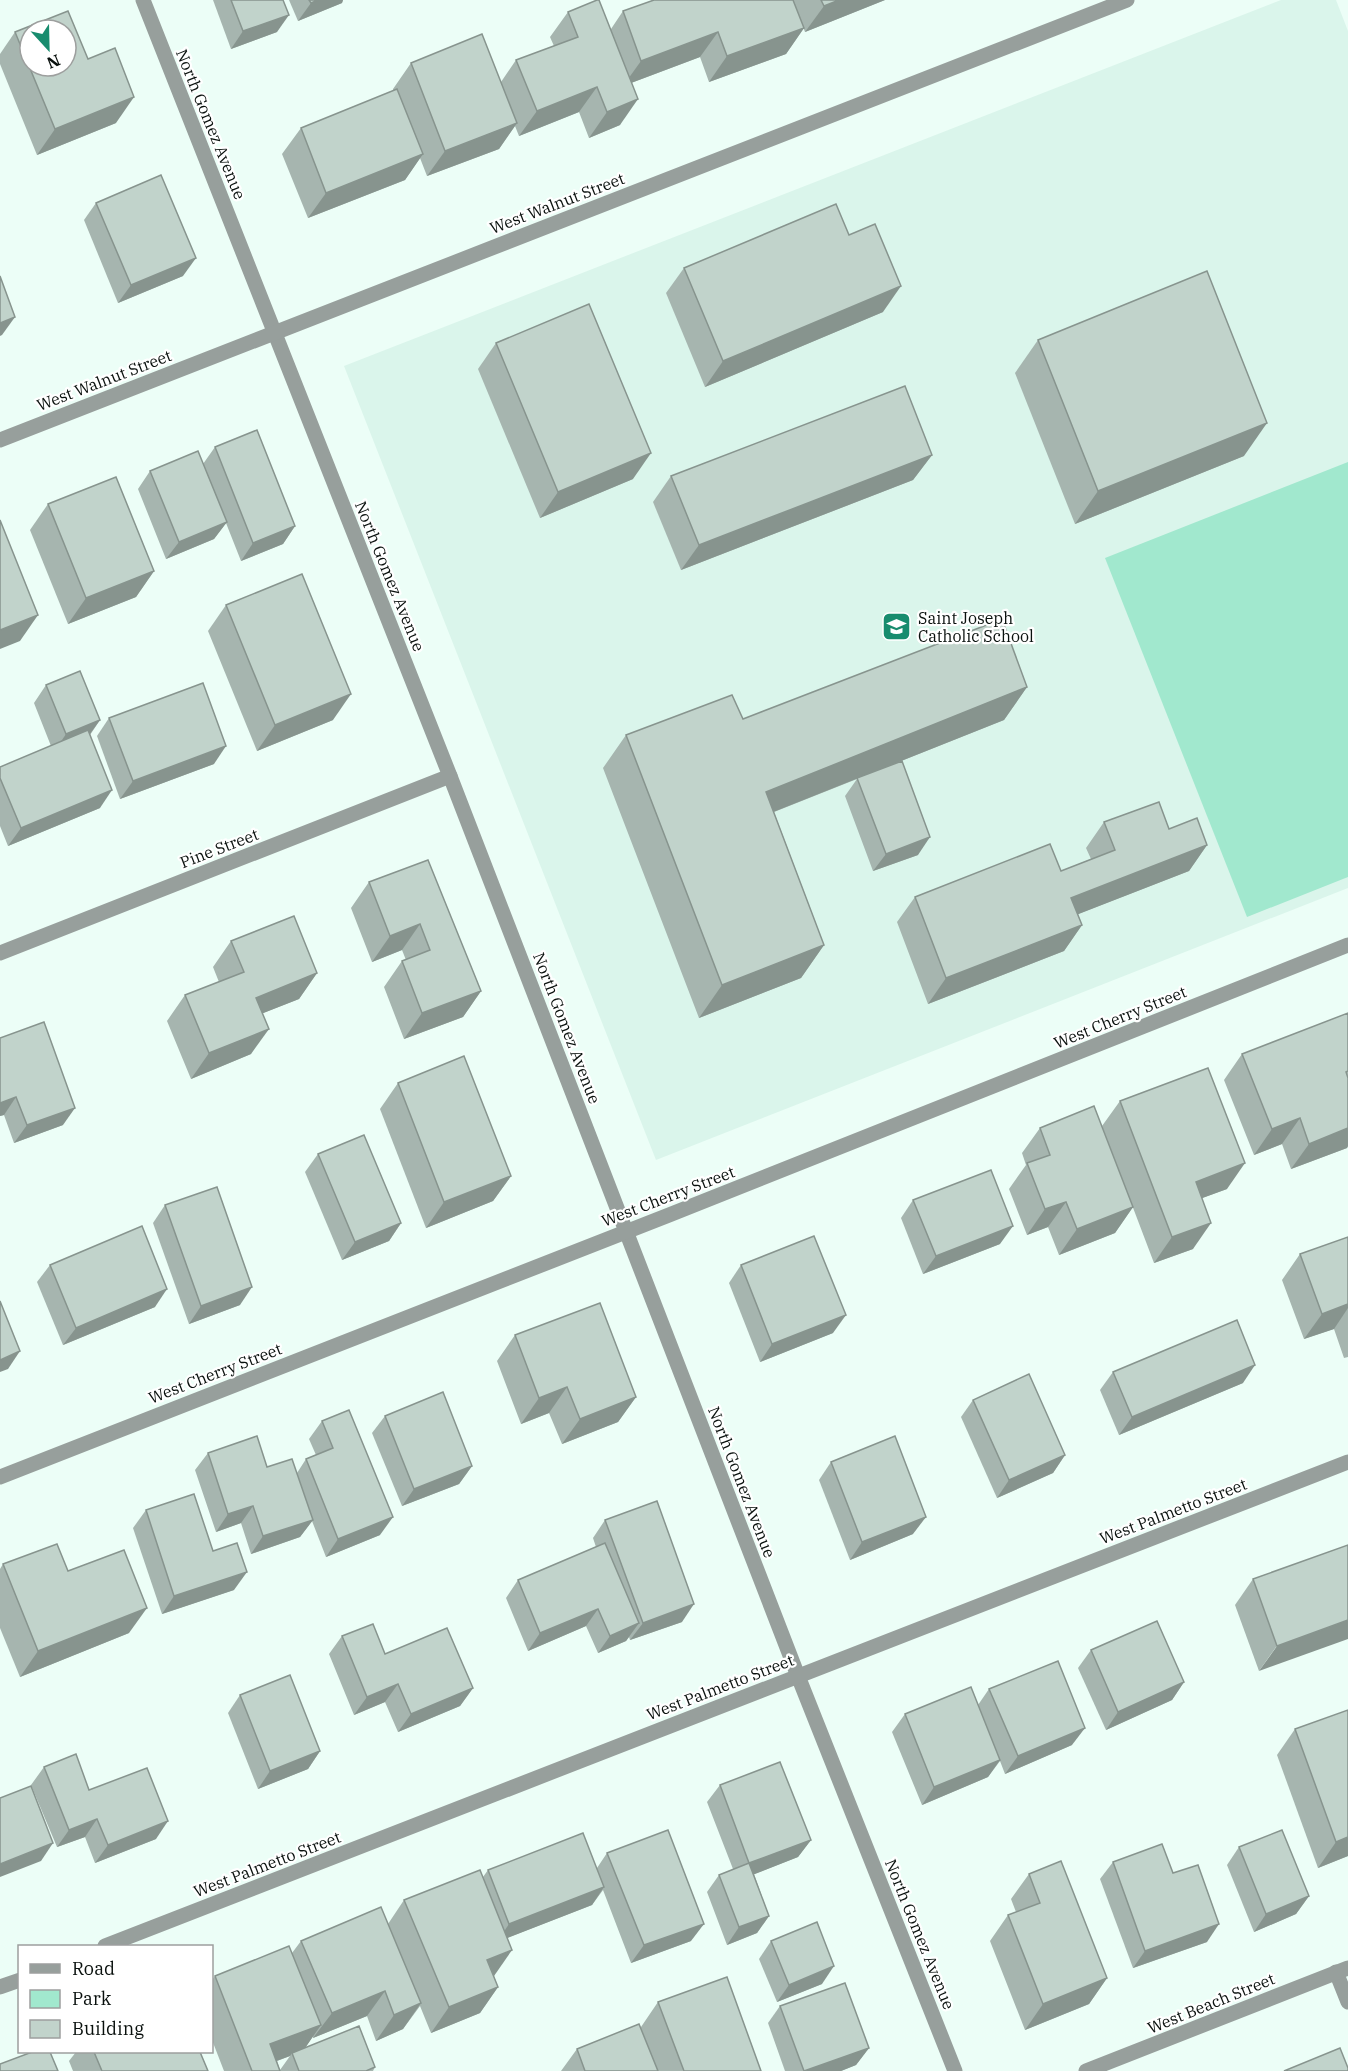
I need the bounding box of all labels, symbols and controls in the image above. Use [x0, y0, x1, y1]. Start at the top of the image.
north arrow [18, 18, 78, 78]
street label: North Gomez Avenue [172, 46, 250, 202]
text: N [44, 50, 63, 74]
street label: West Walnut Street [487, 168, 628, 238]
street label: West Walnut Street [34, 345, 175, 415]
street label: North Gomez Avenue [351, 498, 429, 654]
place label: Saint Joseph Catholic School [918, 608, 1034, 646]
school or university icon: Saint Joseph Catholic School [881, 611, 913, 643]
street label: Pine Street [177, 824, 261, 872]
street label: North Gomez Avenue [529, 950, 605, 1106]
street label: West Cherry Street [1051, 981, 1190, 1053]
street label: West Cherry Street [599, 1161, 738, 1231]
street label: West Cherry Street [146, 1338, 285, 1408]
street label: North Gomez Avenue [704, 1404, 780, 1560]
street label: West Palmetto Street [1096, 1474, 1250, 1548]
street label: West Palmetto Street [643, 1650, 797, 1724]
street label: West Palmetto Street [190, 1827, 344, 1901]
street label: North Gomez Avenue [881, 1856, 959, 2012]
legend [18, 1945, 213, 2053]
text: Road [72, 1957, 115, 1980]
street label: West Beach Street [1144, 1968, 1278, 2038]
text: Park [72, 1987, 112, 2010]
text: Building [72, 2017, 144, 2040]

